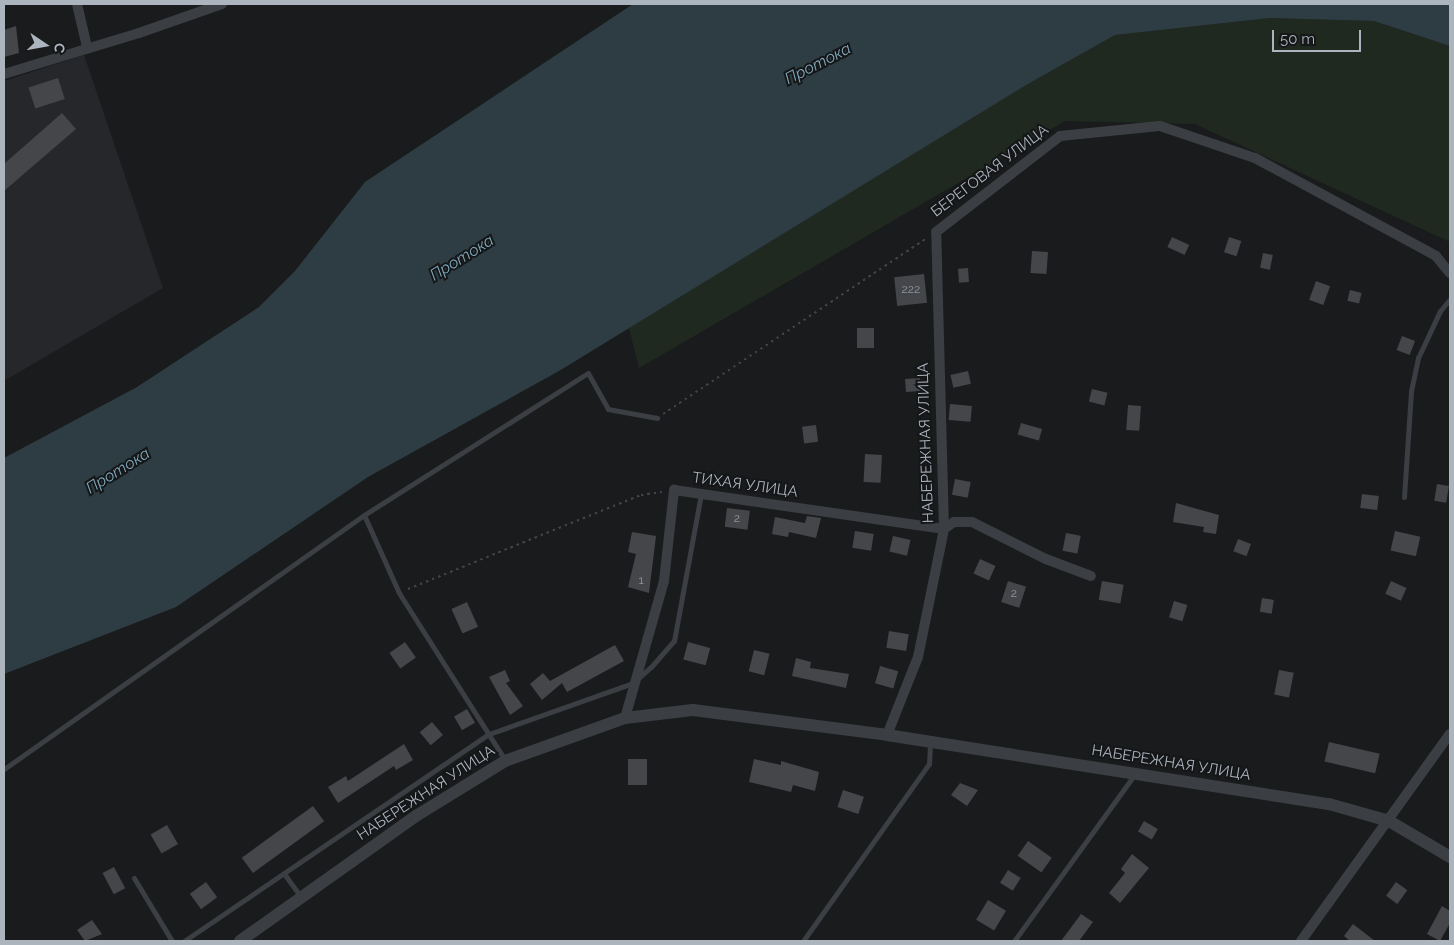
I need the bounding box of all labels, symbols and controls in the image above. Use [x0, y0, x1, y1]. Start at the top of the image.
north arrow [20, 20, 70, 70]
scale bar [1274, 20, 1363, 52]
text: 50 m [1280, 30, 1315, 48]
water label: Протока [782, 39, 854, 89]
text: С [51, 42, 68, 54]
street label: БЕРЕГОВАЯ УЛИЦА [928, 121, 1052, 221]
water label: Протока [427, 231, 497, 285]
house number: 222 [902, 283, 920, 297]
street label: НАБЕРЕЖНАЯ УЛИЦА [914, 362, 938, 524]
water label: Протока [83, 444, 153, 498]
street label: ТИХАЯ УЛИЦА [691, 469, 799, 501]
house number: 2 [734, 512, 740, 526]
house number: 1 [638, 574, 644, 588]
house number: 2 [1011, 587, 1017, 601]
street label: НАБЕРЕЖНАЯ УЛИЦА [354, 742, 498, 844]
street label: НАБЕРЕЖНАЯ УЛИЦА [1090, 742, 1252, 784]

